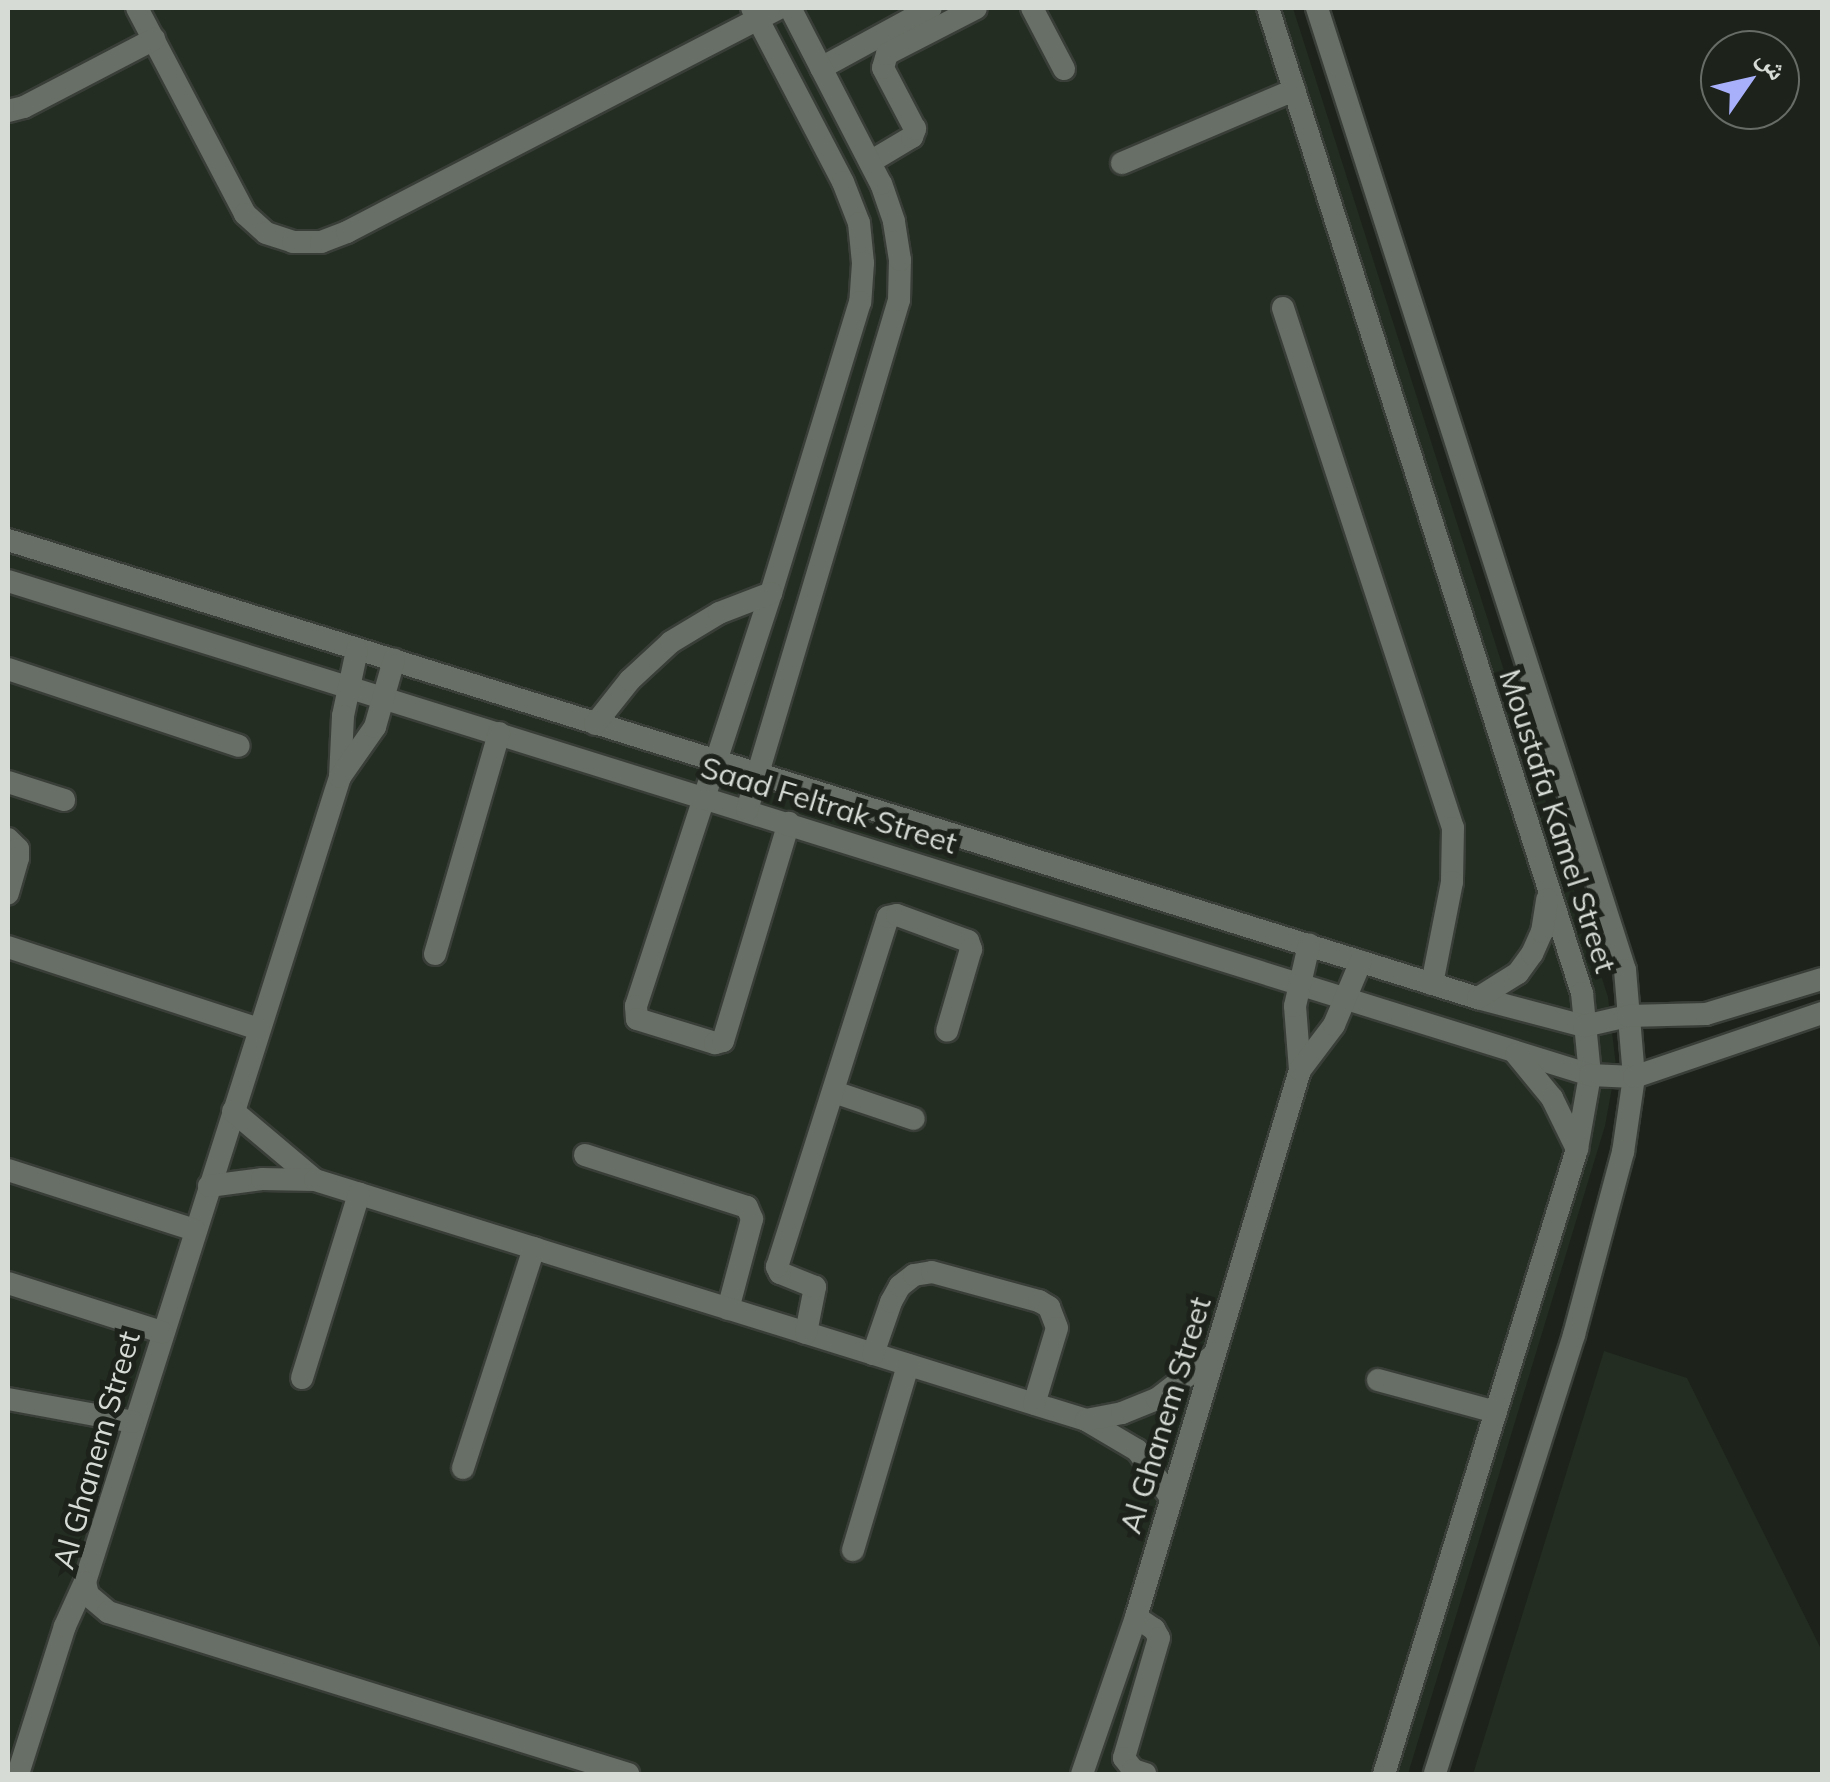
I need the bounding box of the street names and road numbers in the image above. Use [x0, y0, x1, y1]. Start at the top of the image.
street label: Moustafa Kamel Street [1492, 665, 1624, 977]
street label: Saad Feltrak Street [697, 749, 961, 861]
street label: Al Ghanem Street [1112, 1292, 1218, 1538]
street label: Al Ghanem Street [45, 1327, 147, 1573]

